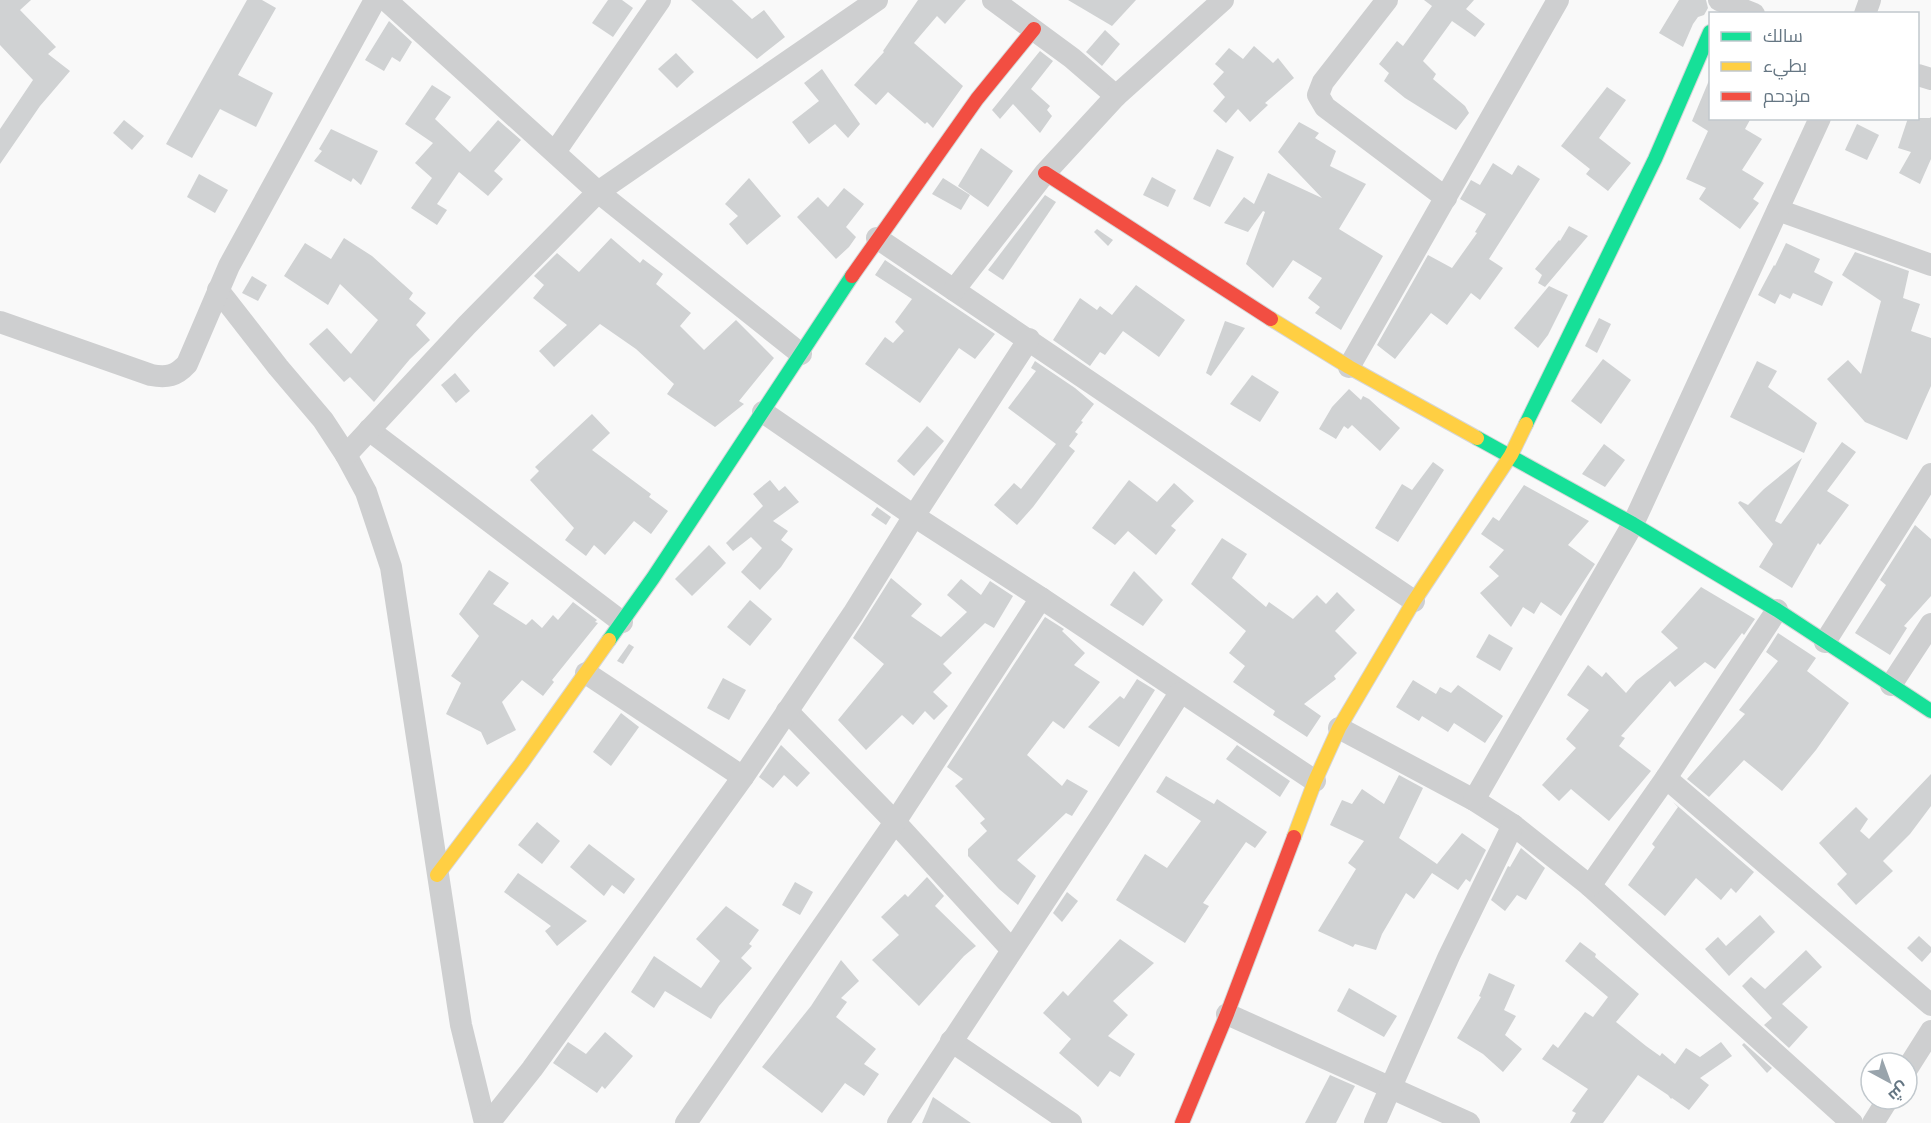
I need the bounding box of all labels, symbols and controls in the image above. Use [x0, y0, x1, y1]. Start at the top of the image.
legend [1709, 12, 1919, 120]
text: سالك [1763, 23, 1803, 49]
text: بطيء [1763, 53, 1807, 80]
text: مزدحم [1763, 83, 1811, 109]
north arrow [1859, 1051, 1919, 1111]
text: ش [1883, 1077, 1914, 1107]

